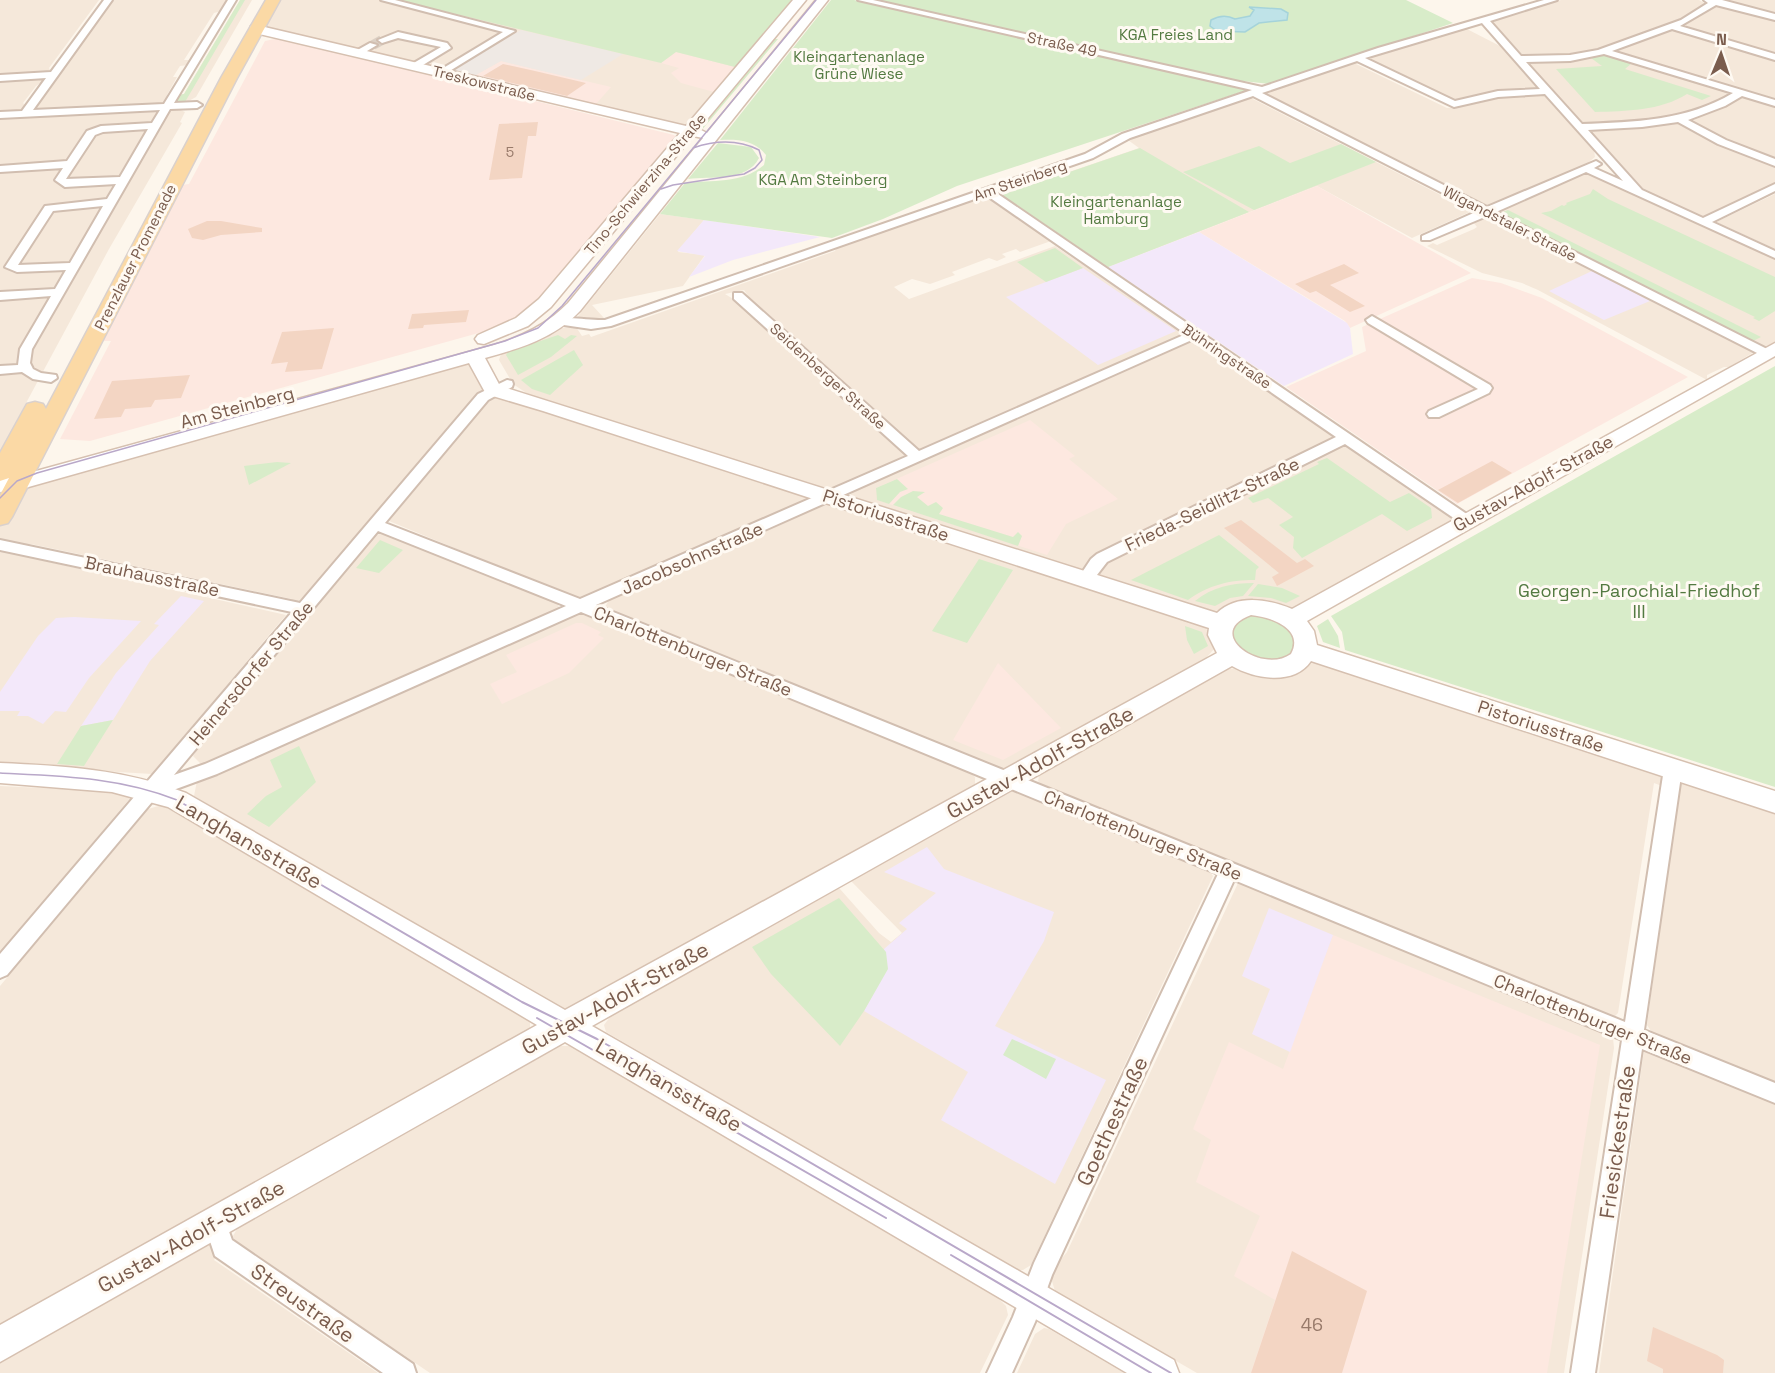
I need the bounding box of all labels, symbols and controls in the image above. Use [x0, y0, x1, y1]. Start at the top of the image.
north arrow [1691, 24, 1751, 84]
park label: KGA Freies Land [1119, 25, 1233, 44]
street label: Straße 49 [1025, 27, 1099, 61]
text: N [1716, 29, 1727, 50]
park label: Kleingartenanlage Grüne Wiese [793, 47, 925, 83]
street label: Treskowstraße [430, 61, 538, 105]
street label: Tino-Schwierzina-Straße [580, 109, 710, 259]
house number: 5 [506, 143, 514, 161]
street label: Am Steinberg [971, 155, 1069, 205]
park label: KGA Am Steinberg [759, 170, 887, 189]
street label: Prenzlauer Promenade [90, 181, 180, 333]
street label: Wigandstaler Straße [1440, 181, 1580, 265]
park label: Kleingartenanlage Hamburg [1050, 192, 1182, 228]
street label: Seidenberger Straße [766, 319, 890, 433]
street label: Bühringstraße [1179, 319, 1275, 393]
street label: Am Steinberg [178, 381, 296, 433]
street label: Gustav-Adolf-Straße [1449, 429, 1617, 537]
street label: Frieda-Seidlitz-Straße [1121, 452, 1303, 556]
street label: Pistoriusstraße [820, 484, 952, 546]
street label: Jacobsohnstraße [618, 516, 766, 600]
street label: Brauhausstraße [82, 550, 222, 602]
park label: Georgen-Parochial-Friedhof III [1518, 579, 1760, 623]
street label: Heinersdorfer Straße [184, 596, 318, 750]
street label: Charlottenburger Straße [590, 601, 796, 701]
street label: Pistoriusstraße [1475, 695, 1607, 757]
street label: Gustav-Adolf-Straße [942, 699, 1138, 825]
street label: Charlottenburger Straße [1040, 785, 1246, 885]
street label: Langhansstraße [171, 789, 327, 895]
street label: Gustav-Adolf-Straße [517, 935, 713, 1061]
street label: Charlottenburger Straße [1490, 969, 1696, 1069]
street label: Langhansstraße [591, 1032, 747, 1138]
street label: Goethestraße [1070, 1052, 1154, 1190]
street label: Friesickestraße [1593, 1064, 1641, 1220]
street label: Gustav-Adolf-Straße [93, 1173, 289, 1299]
street label: Streustraße [246, 1257, 360, 1349]
house number: 46 [1301, 1313, 1323, 1336]

